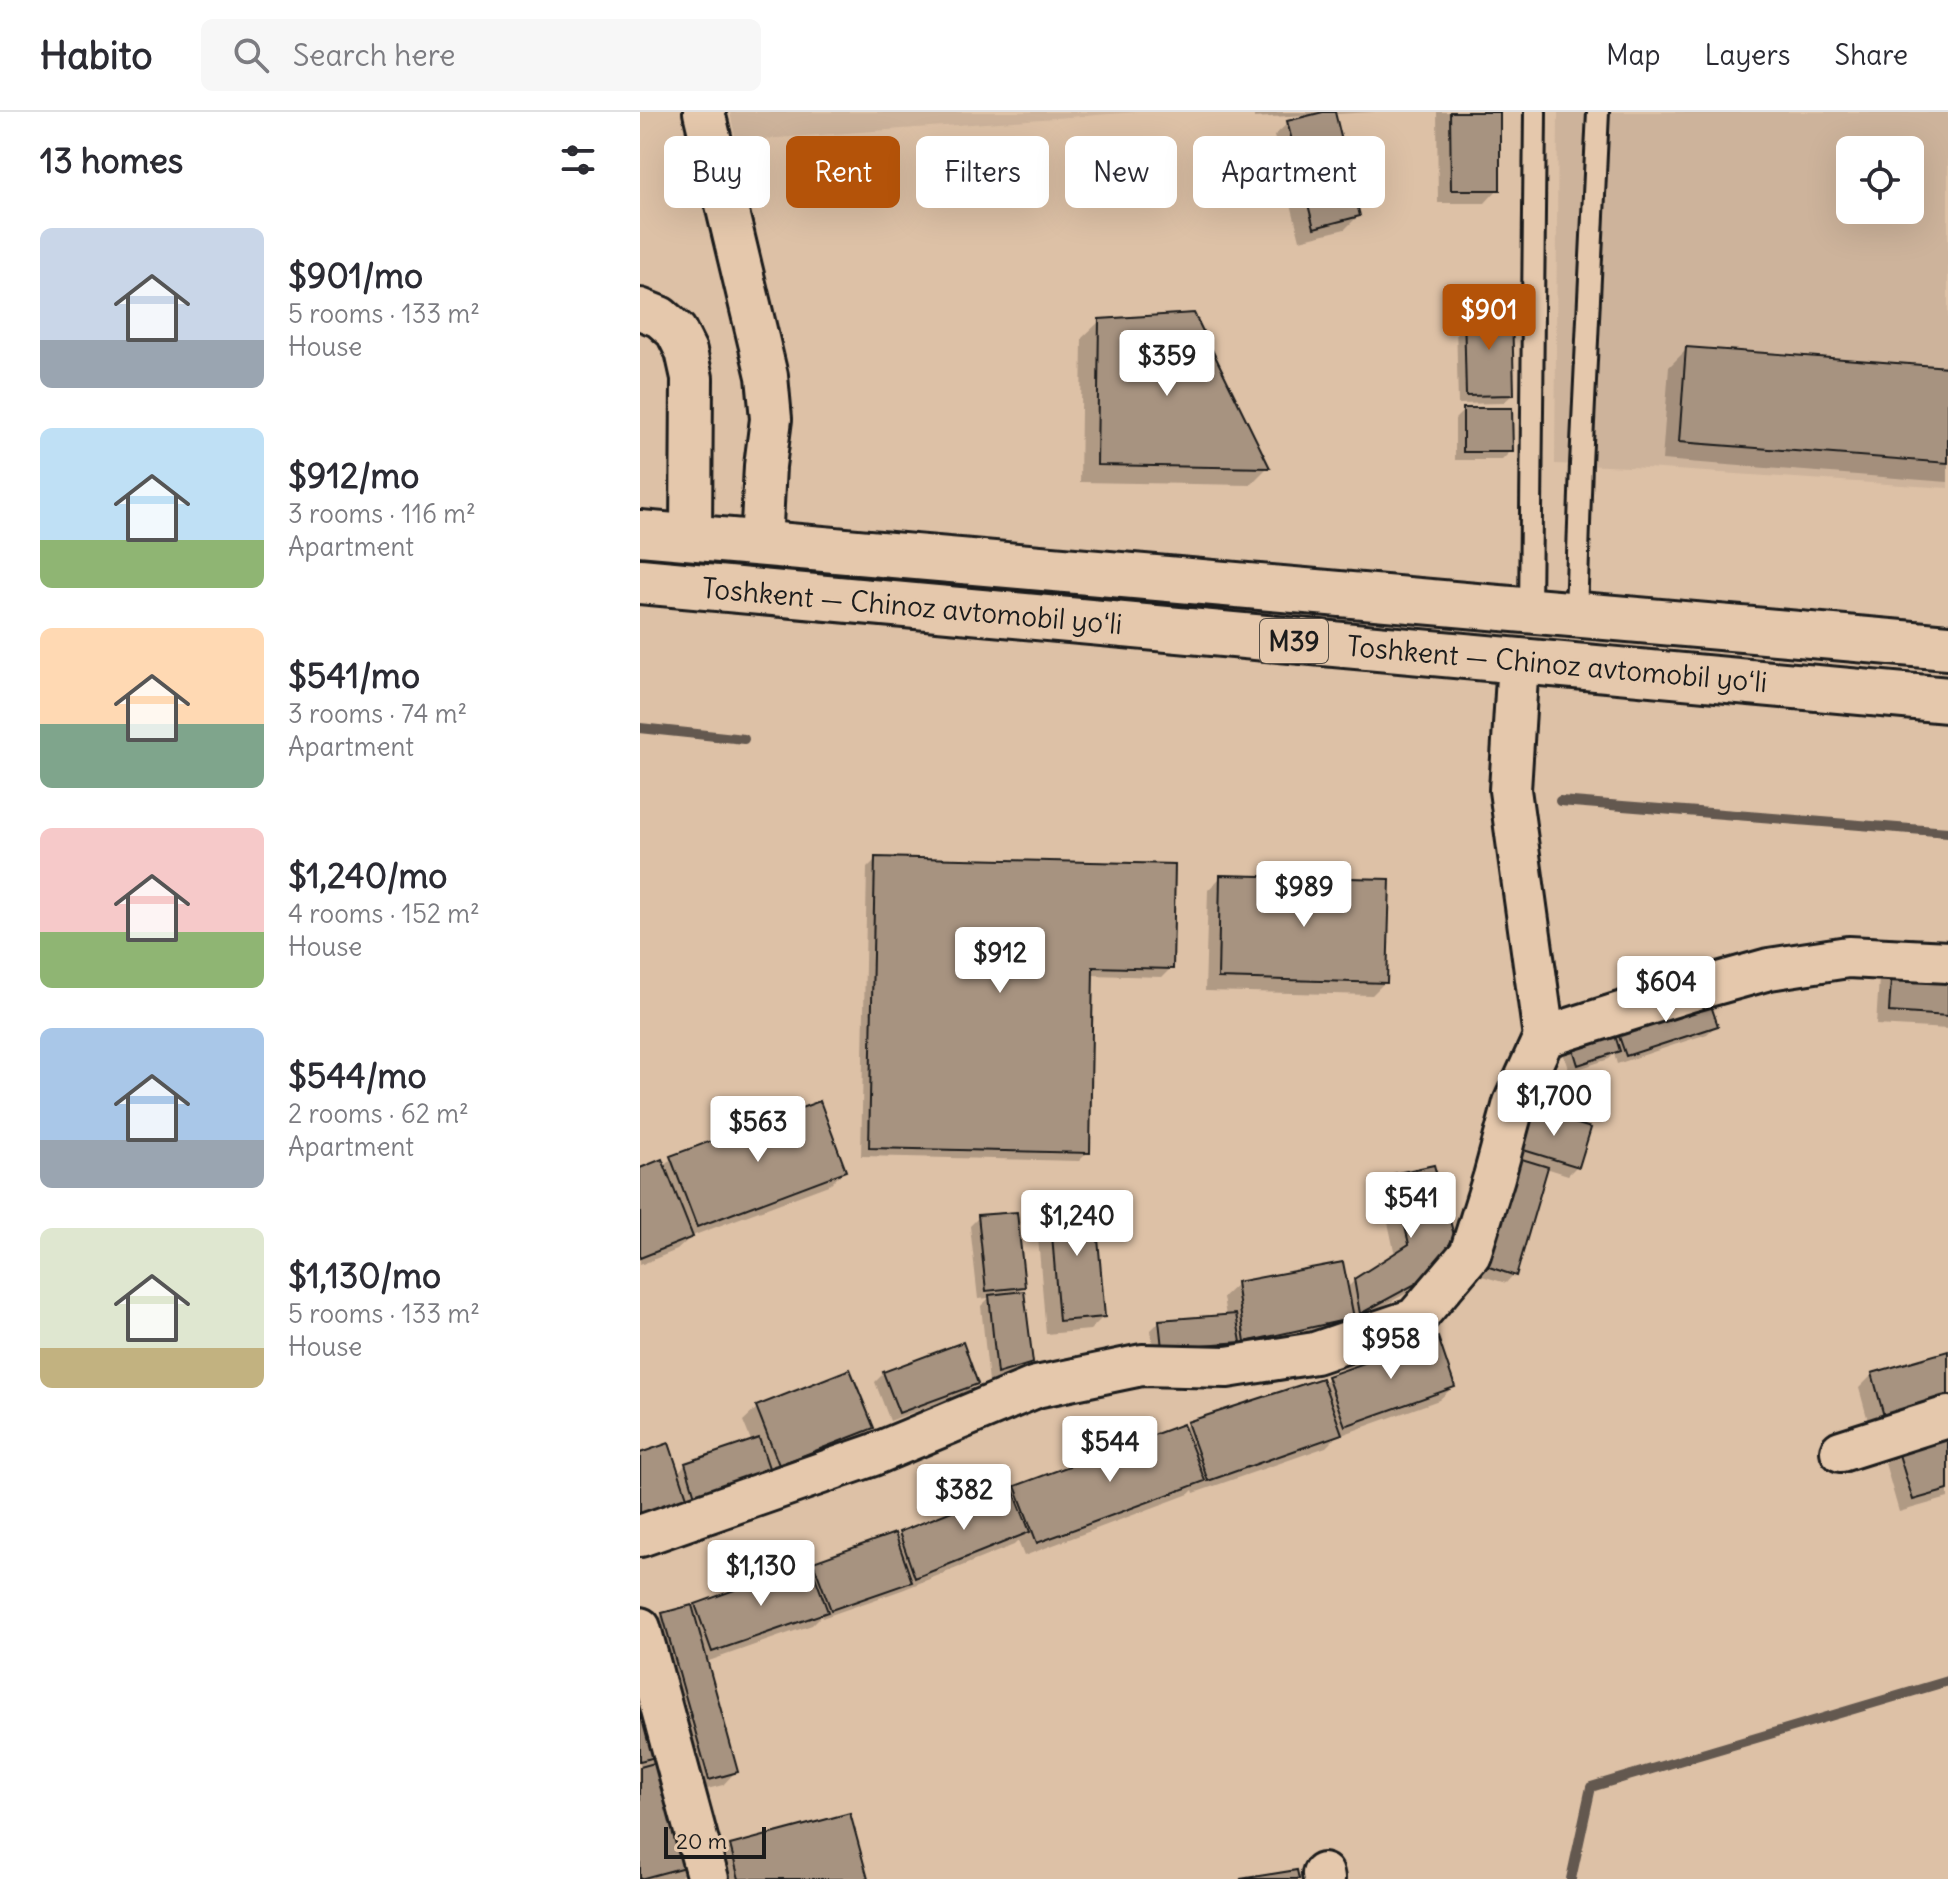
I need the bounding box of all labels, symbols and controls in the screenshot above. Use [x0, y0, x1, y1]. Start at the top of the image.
search box [201, 19, 761, 91]
text: Habito [40, 32, 153, 79]
icon: search [229, 33, 273, 77]
text: Search here [293, 36, 455, 74]
text: Map [1606, 37, 1661, 73]
text: Layers [1705, 37, 1791, 73]
text: Share [1835, 37, 1908, 73]
chip: Buy [664, 136, 770, 208]
chip: Rent [786, 136, 900, 208]
chip: Filters [916, 136, 1049, 208]
chip: New [1065, 136, 1177, 208]
chip: Apartment [1193, 136, 1385, 208]
map controls [1836, 136, 1924, 224]
button: locate [1836, 136, 1924, 224]
icon: filters [556, 138, 600, 182]
text: 13 homes [40, 139, 183, 182]
text: $901/mo [288, 254, 423, 297]
icon: home [104, 260, 200, 356]
pin: $901 [1442, 284, 1536, 352]
text: $901 [1461, 293, 1517, 326]
text: 5 rooms · 133 m² [288, 297, 480, 330]
text: House [288, 330, 362, 363]
pin: $359 [1120, 330, 1214, 398]
text: $359 [1137, 339, 1197, 372]
text: $912/mo [288, 454, 419, 497]
icon: home [104, 460, 200, 556]
text: 3 rooms · 116 m² [288, 497, 476, 530]
text: Apartment [288, 530, 414, 563]
street label: Toshkent — Chinoz avtomobil yoʻli [700, 570, 1124, 642]
road number: M39 [1260, 619, 1328, 663]
street label: Toshkent — Chinoz avtomobil yoʻli [1345, 628, 1769, 700]
text: $541/mo [288, 654, 420, 697]
icon: home [104, 660, 200, 756]
text: 3 rooms · 74 m² [288, 697, 467, 730]
text: Apartment [288, 730, 414, 763]
text: $1,240/mo [288, 854, 447, 897]
icon: home [104, 860, 200, 956]
pin: $989 [1257, 861, 1351, 929]
text: $989 [1274, 870, 1334, 903]
text: 4 rooms · 152 m² [288, 897, 480, 930]
pin: $912 [953, 927, 1047, 995]
text: House [288, 930, 362, 963]
text: $912 [973, 936, 1027, 969]
pin: $604 [1619, 956, 1713, 1024]
text: $604 [1635, 965, 1697, 998]
text: $544/mo [288, 1054, 427, 1097]
icon: home [104, 1060, 200, 1156]
pin: $1,700 [1489, 1070, 1619, 1138]
text: $1,700 [1516, 1079, 1592, 1112]
pin: $563 [711, 1096, 805, 1164]
text: 2 rooms · 62 m² [288, 1097, 469, 1130]
text: $563 [728, 1105, 788, 1138]
text: Apartment [288, 1130, 414, 1163]
pin: $541 [1364, 1172, 1458, 1240]
text: $541 [1384, 1181, 1438, 1214]
pin: $1,240 [1012, 1190, 1142, 1258]
text: $1,240 [1039, 1199, 1115, 1232]
text: $1,130/mo [288, 1254, 441, 1297]
icon: home [104, 1260, 200, 1356]
text: 5 rooms · 133 m² [288, 1297, 480, 1330]
pin: $958 [1344, 1313, 1438, 1381]
text: $958 [1361, 1322, 1421, 1355]
text: House [288, 1330, 362, 1363]
pin: $544 [1063, 1416, 1157, 1484]
text: $544 [1080, 1425, 1140, 1458]
pin: $382 [917, 1464, 1011, 1532]
text: $382 [935, 1473, 993, 1506]
pin: $1,130 [696, 1540, 826, 1608]
text: $1,130 [726, 1549, 796, 1582]
scale bar [664, 1823, 766, 1859]
text: 20 m [676, 1827, 727, 1855]

